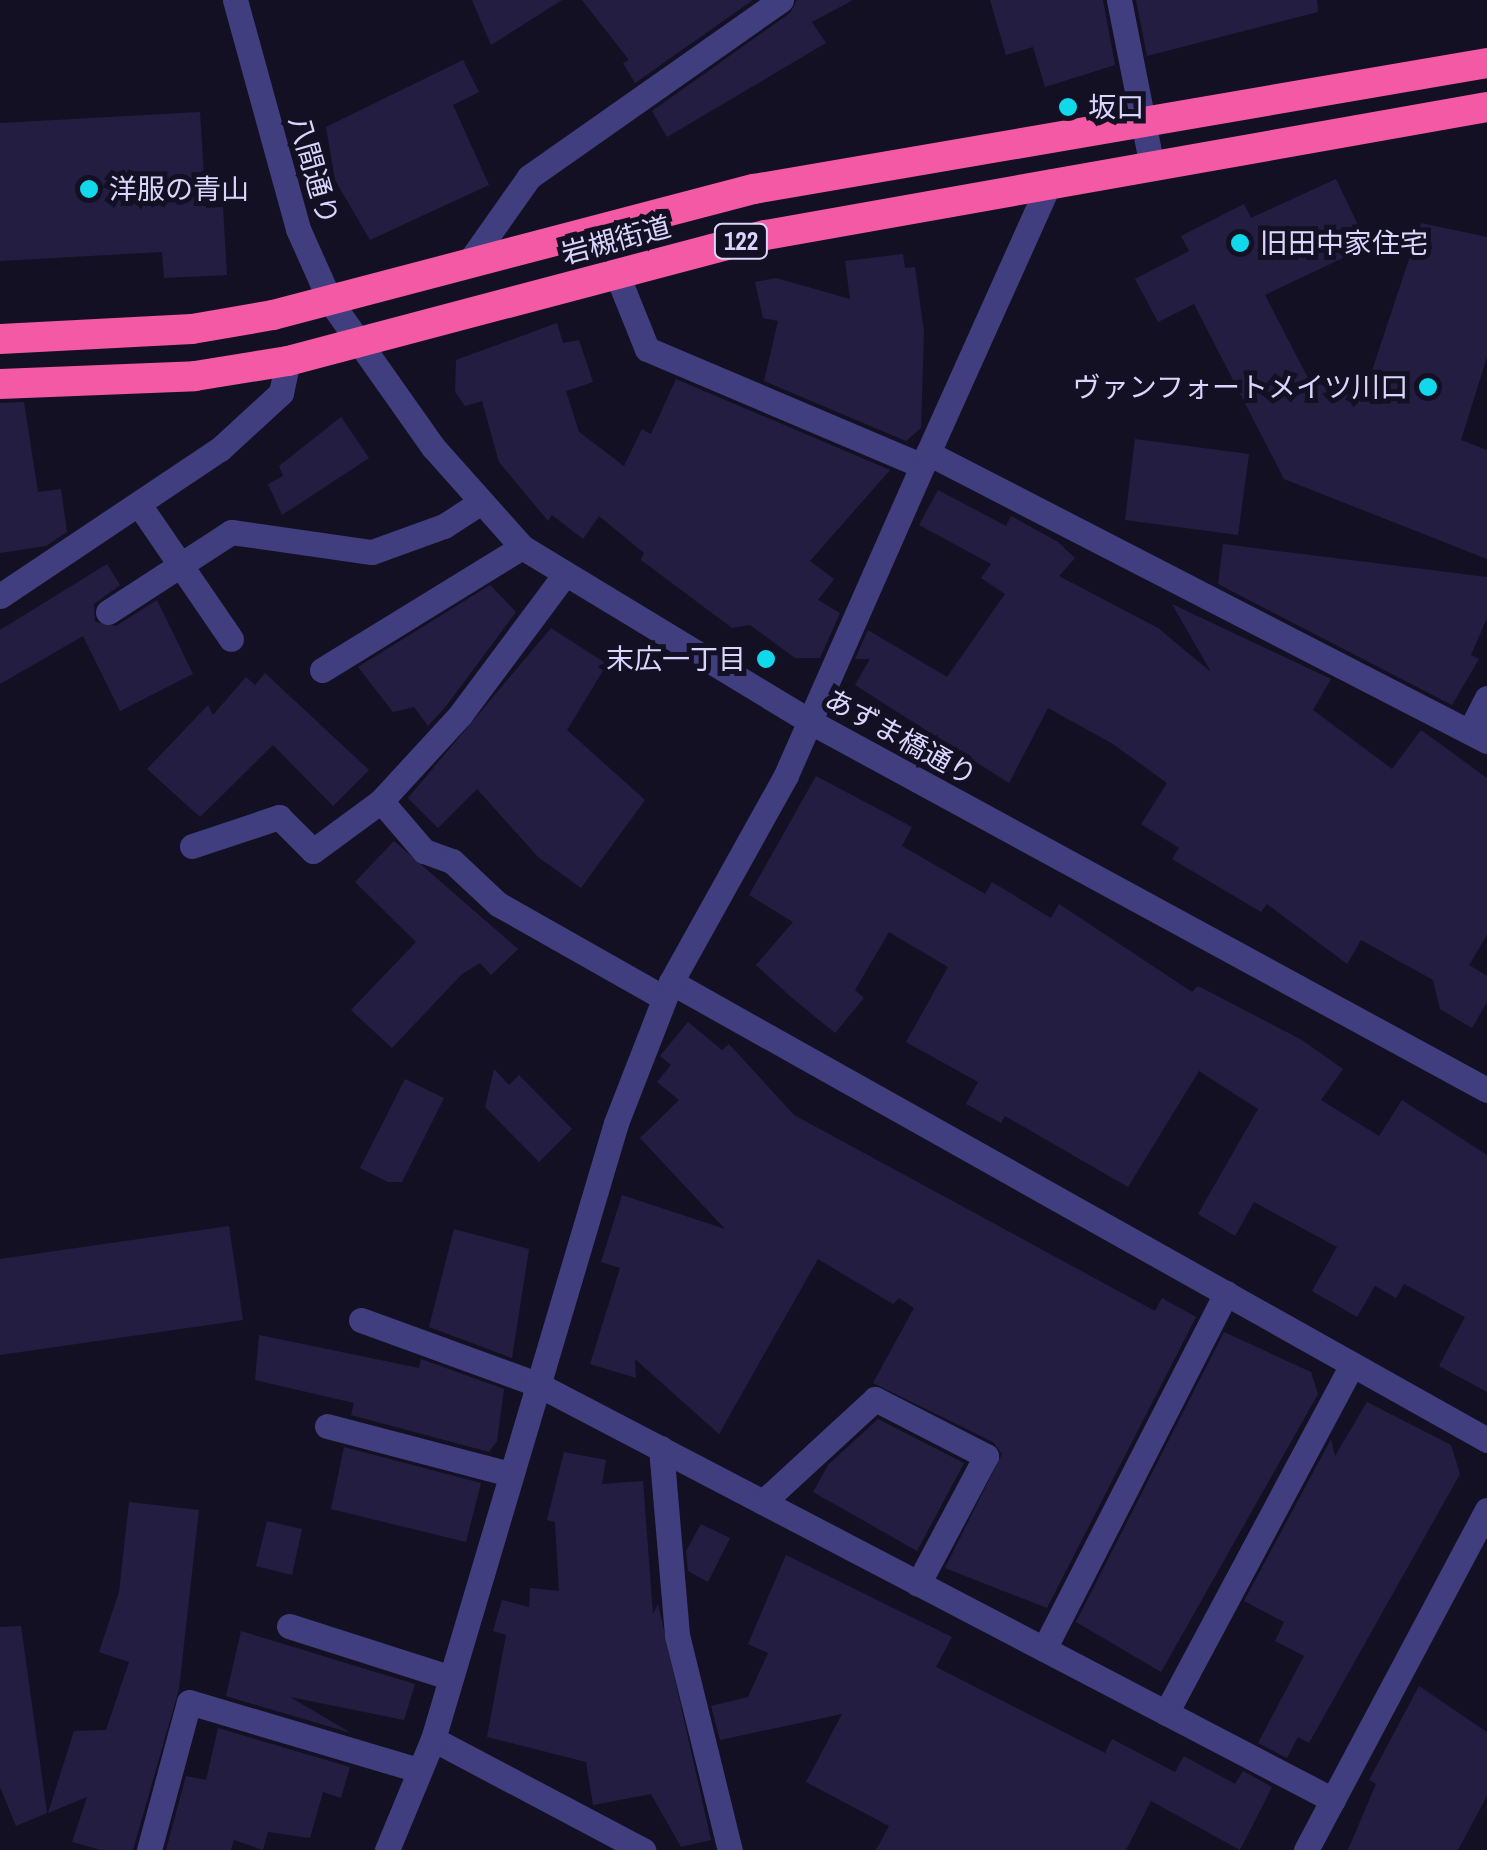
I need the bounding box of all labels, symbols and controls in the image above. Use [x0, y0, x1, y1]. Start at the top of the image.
place label: 坂口 [1088, 90, 1144, 124]
marker: 坂口 [1057, 96, 1079, 118]
street label: 八間通り [282, 112, 346, 228]
place label: 洋服の青山 [109, 172, 249, 206]
marker: 洋服の青山 [78, 178, 100, 200]
street label: 岩槻街道 [558, 209, 674, 271]
road number: 122 [714, 221, 768, 261]
place label: 旧田中家住宅 [1260, 226, 1428, 260]
marker: 旧田中家住宅 [1229, 232, 1251, 254]
place label: ヴァンフォートメイツ川口 [1072, 370, 1408, 404]
marker: ヴァンフォートメイツ川口 [1417, 376, 1439, 398]
place label: 末広一丁目 [606, 642, 746, 676]
marker: 末広一丁目 [755, 648, 777, 670]
street label: あずま橋通り [819, 682, 983, 792]

